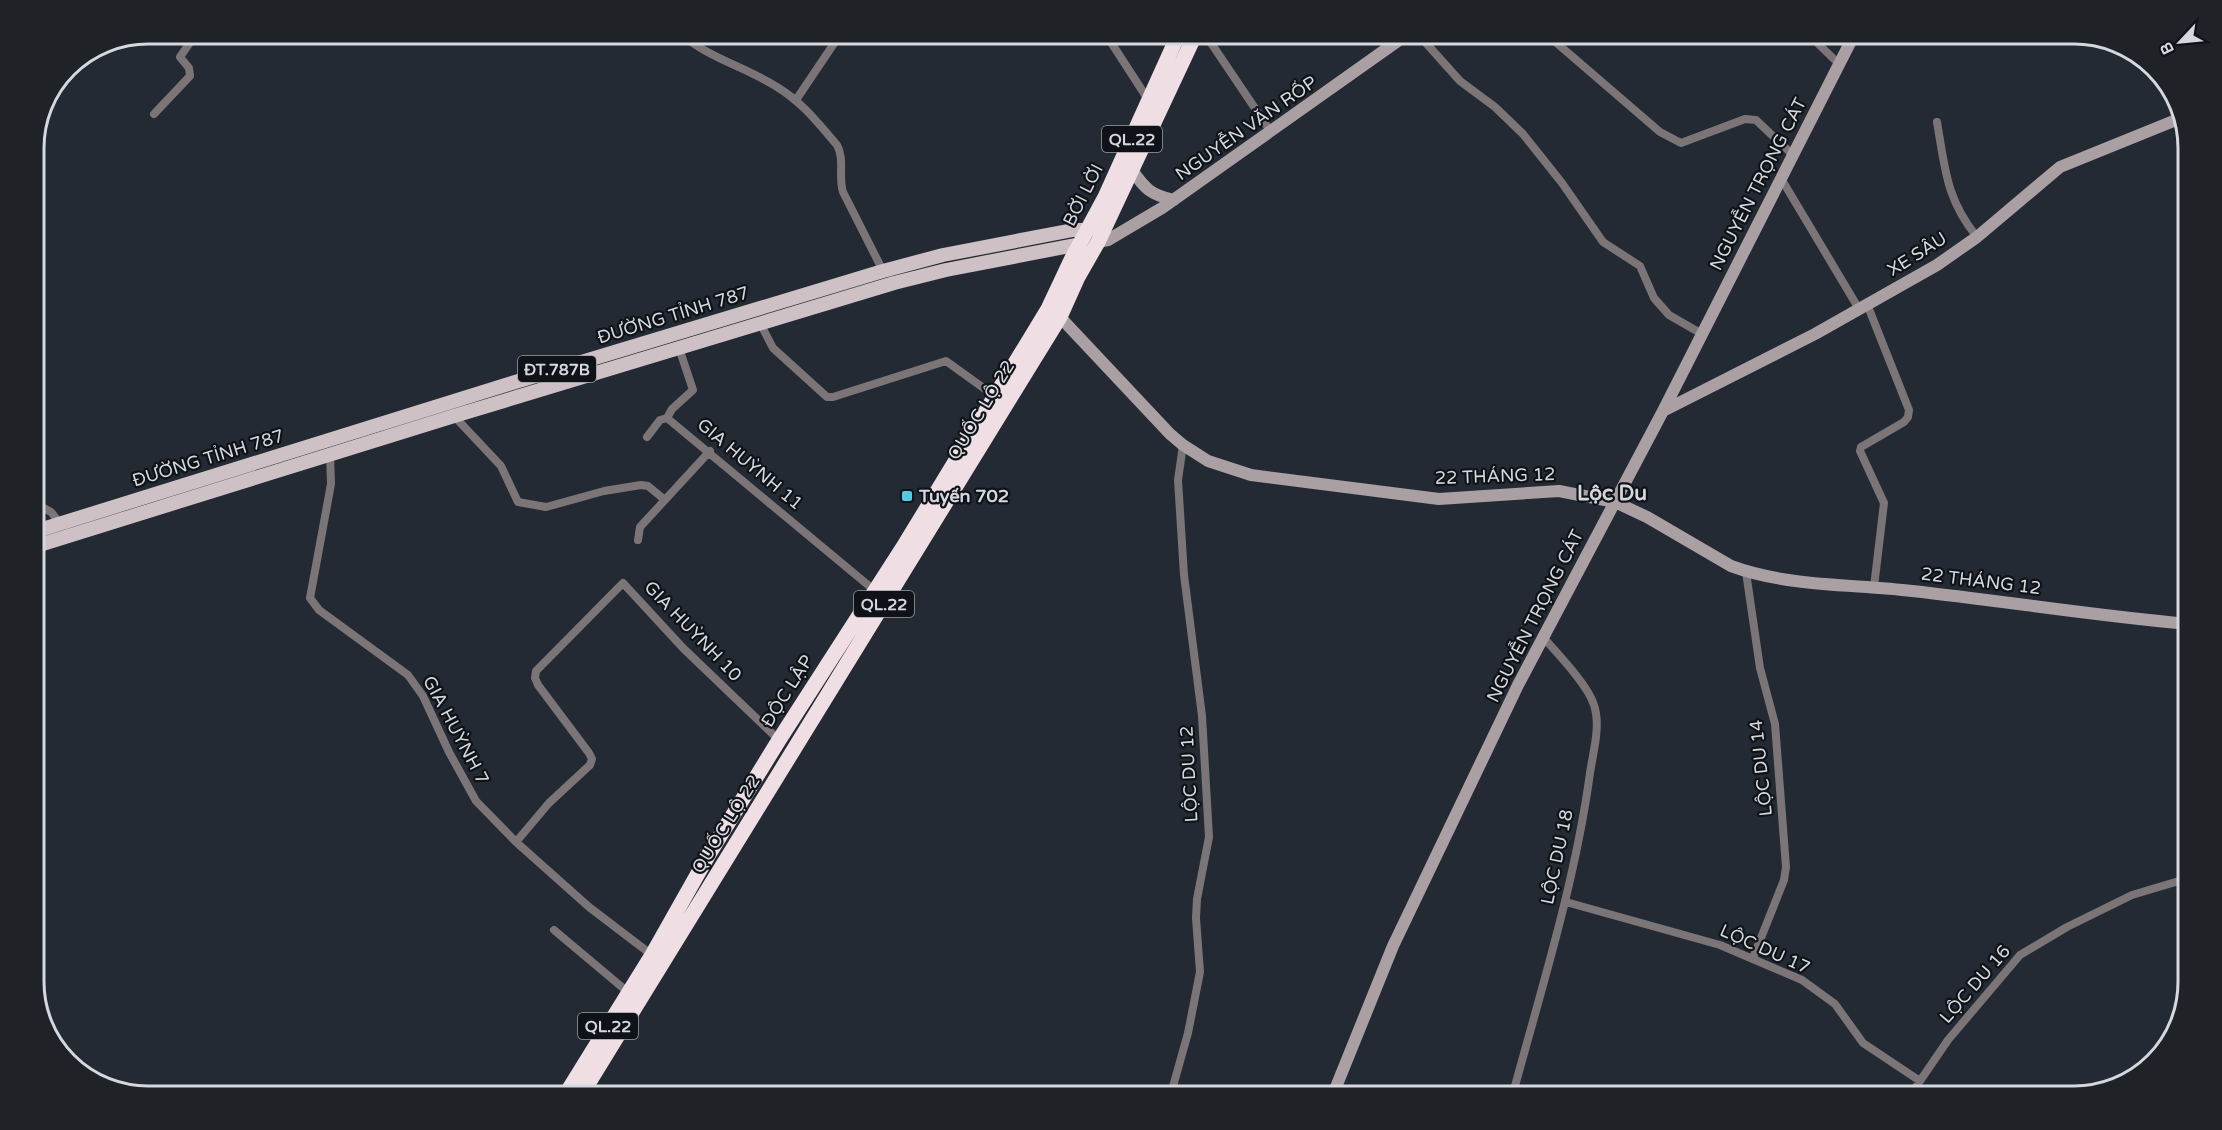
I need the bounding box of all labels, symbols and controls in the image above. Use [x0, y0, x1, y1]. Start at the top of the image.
north arrow [2150, 12, 2210, 72]
text: B [2156, 39, 2179, 58]
street label: NGUYỄN VĂN RỐP [1171, 71, 1321, 185]
street label: NGUYỄN TRỌNG CÁT [1705, 94, 1811, 274]
road number: QL.22 [1102, 126, 1162, 152]
street label: BỜI LỜI [1058, 160, 1108, 230]
street label: XE SÂU [1883, 227, 1951, 281]
street label: ĐƯỜNG TỈNH 787 [595, 281, 751, 349]
road number: ĐT.787B [518, 356, 596, 382]
street label: QUỐC LỘ 22 [943, 356, 1019, 464]
street label: GIA HUỲNH 11 [693, 413, 807, 515]
street label: ĐƯỜNG TỈNH 787 [130, 424, 286, 492]
street label: 22 THÁNG 12 [1434, 463, 1556, 489]
district label: Lộc Du [1577, 481, 1647, 506]
place label: Tuyến 702 [918, 485, 1009, 507]
marker: Tuyến 702 [900, 489, 914, 503]
street label: NGUYỄN TRỌNG CÁT [1482, 526, 1588, 706]
street label: 22 THÁNG 12 [1920, 563, 2042, 599]
street label: GIA HUỲNH 10 [640, 576, 746, 686]
road number: QL.22 [854, 591, 914, 617]
street label: ĐỘC LẬP [756, 651, 818, 731]
street label: GIA HUỲNH 7 [418, 672, 494, 788]
street label: LỘC DU 14 [1745, 719, 1777, 817]
street label: LỘC DU 12 [1175, 725, 1203, 823]
street label: QUỐC LỘ 22 [687, 771, 765, 877]
street label: LỘC DU 18 [1536, 807, 1578, 907]
street label: LỘC DU 17 [1716, 919, 1814, 979]
street label: LỘC DU 16 [1935, 940, 2015, 1028]
road number: QL.22 [578, 1013, 638, 1039]

